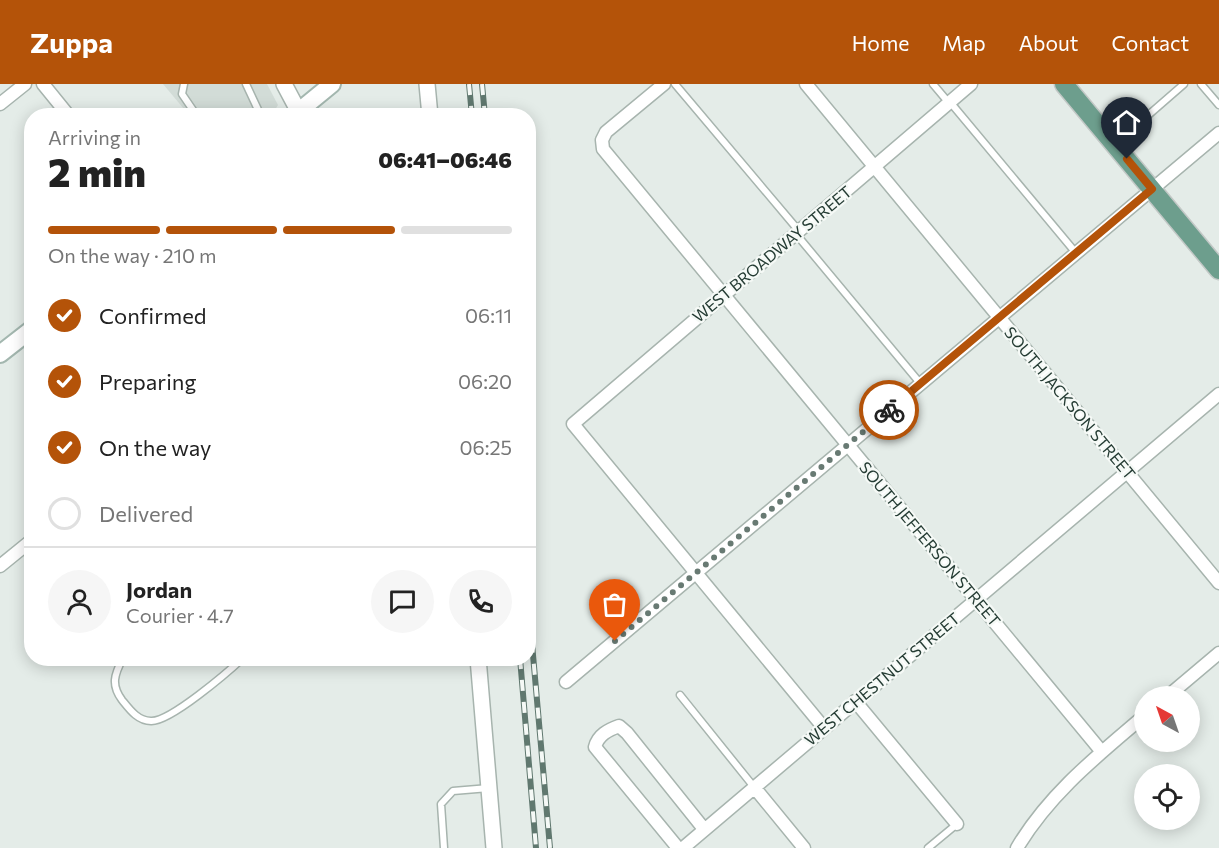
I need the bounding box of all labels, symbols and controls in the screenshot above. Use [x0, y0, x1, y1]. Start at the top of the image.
text: Zuppa [30, 25, 113, 59]
text: Home [852, 30, 909, 55]
text: Map [942, 30, 986, 55]
text: About [1019, 30, 1078, 55]
text: Contact [1111, 30, 1189, 55]
pin [1101, 97, 1152, 159]
icon: home [1110, 106, 1143, 139]
text: Arriving in [48, 125, 141, 149]
text: 06:41–06:46 [378, 146, 512, 173]
text: 2 min [48, 147, 146, 195]
street label: WEST BROADWAY STREET [688, 181, 855, 326]
text: On the way · 210 m [48, 243, 216, 267]
icon: check [48, 299, 81, 332]
text: Confirmed [99, 302, 206, 329]
text: 06:11 [465, 303, 512, 327]
street label: SOUTH JACKSON STREET [1001, 323, 1140, 483]
icon: check [48, 365, 81, 398]
text: Preparing [99, 368, 196, 395]
text: 06:20 [458, 369, 512, 393]
courier [859, 380, 919, 440]
icon: bike [873, 394, 906, 427]
icon: check [48, 431, 81, 464]
text: On the way [99, 434, 211, 461]
text: 06:25 [460, 435, 512, 459]
street label: SOUTH JEFFERSON STREET [856, 457, 1005, 630]
text: Delivered [99, 500, 193, 527]
button: person [48, 570, 111, 633]
button: chat [371, 570, 434, 633]
button: phone [449, 570, 512, 633]
text: Jordan [126, 576, 192, 603]
pin [589, 579, 640, 641]
icon: bag [598, 588, 631, 621]
text: Courier · 4.7 [126, 603, 234, 627]
street label: WEST CHESTNUT STREET [800, 608, 963, 749]
north arrow [1134, 686, 1200, 752]
map controls [1134, 686, 1200, 830]
button: locate [1134, 764, 1200, 830]

